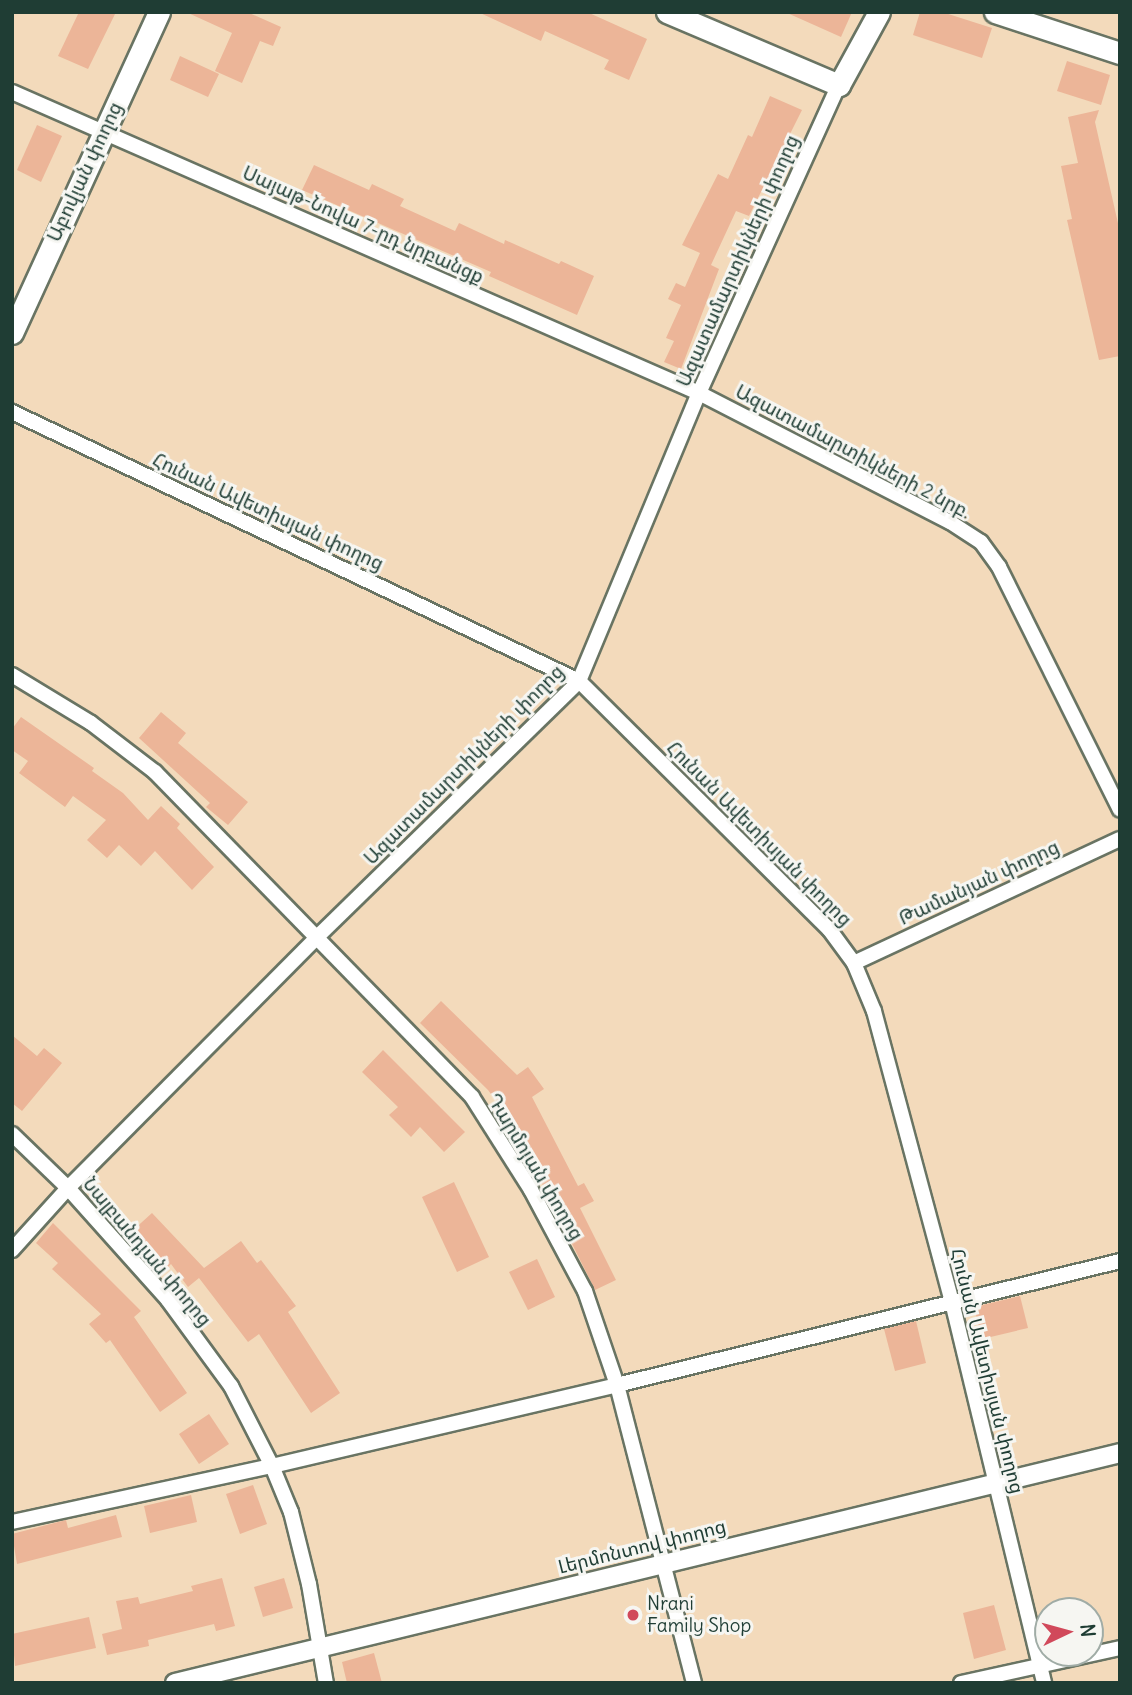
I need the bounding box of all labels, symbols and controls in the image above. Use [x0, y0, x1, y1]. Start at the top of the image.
street label: Աբովյան փողոց [43, 99, 127, 245]
street label: Ազատամարտիկների փողոց [672, 132, 804, 390]
street label: Սայաթ-Նովա 7-րդ նրբանցք [239, 161, 487, 289]
street label: Ազատամարտիկների 2 նրբ. [731, 380, 975, 524]
street label: Հունան Ավետիսյան փողոց [149, 448, 387, 576]
street label: Ազատամարտիկների փողոց [359, 660, 569, 870]
street label: Հունան Ավետիսյան փողոց [662, 737, 856, 931]
street label: Թամանյան փողոց [895, 836, 1063, 930]
street label: Դարմոյան փողոց [482, 1089, 588, 1245]
street label: Նալբանդյան փողոց [78, 1173, 216, 1331]
street label: Հունան Ավետիսյան փողոց [945, 1246, 1029, 1496]
street label: Լերմոնտով փողոց [556, 1515, 728, 1579]
place label: Nrani Family Shop [647, 1593, 751, 1637]
north arrow [1034, 1597, 1104, 1667]
marker: Nrani Family Shop [625, 1607, 641, 1623]
text: N [1075, 1623, 1100, 1638]

